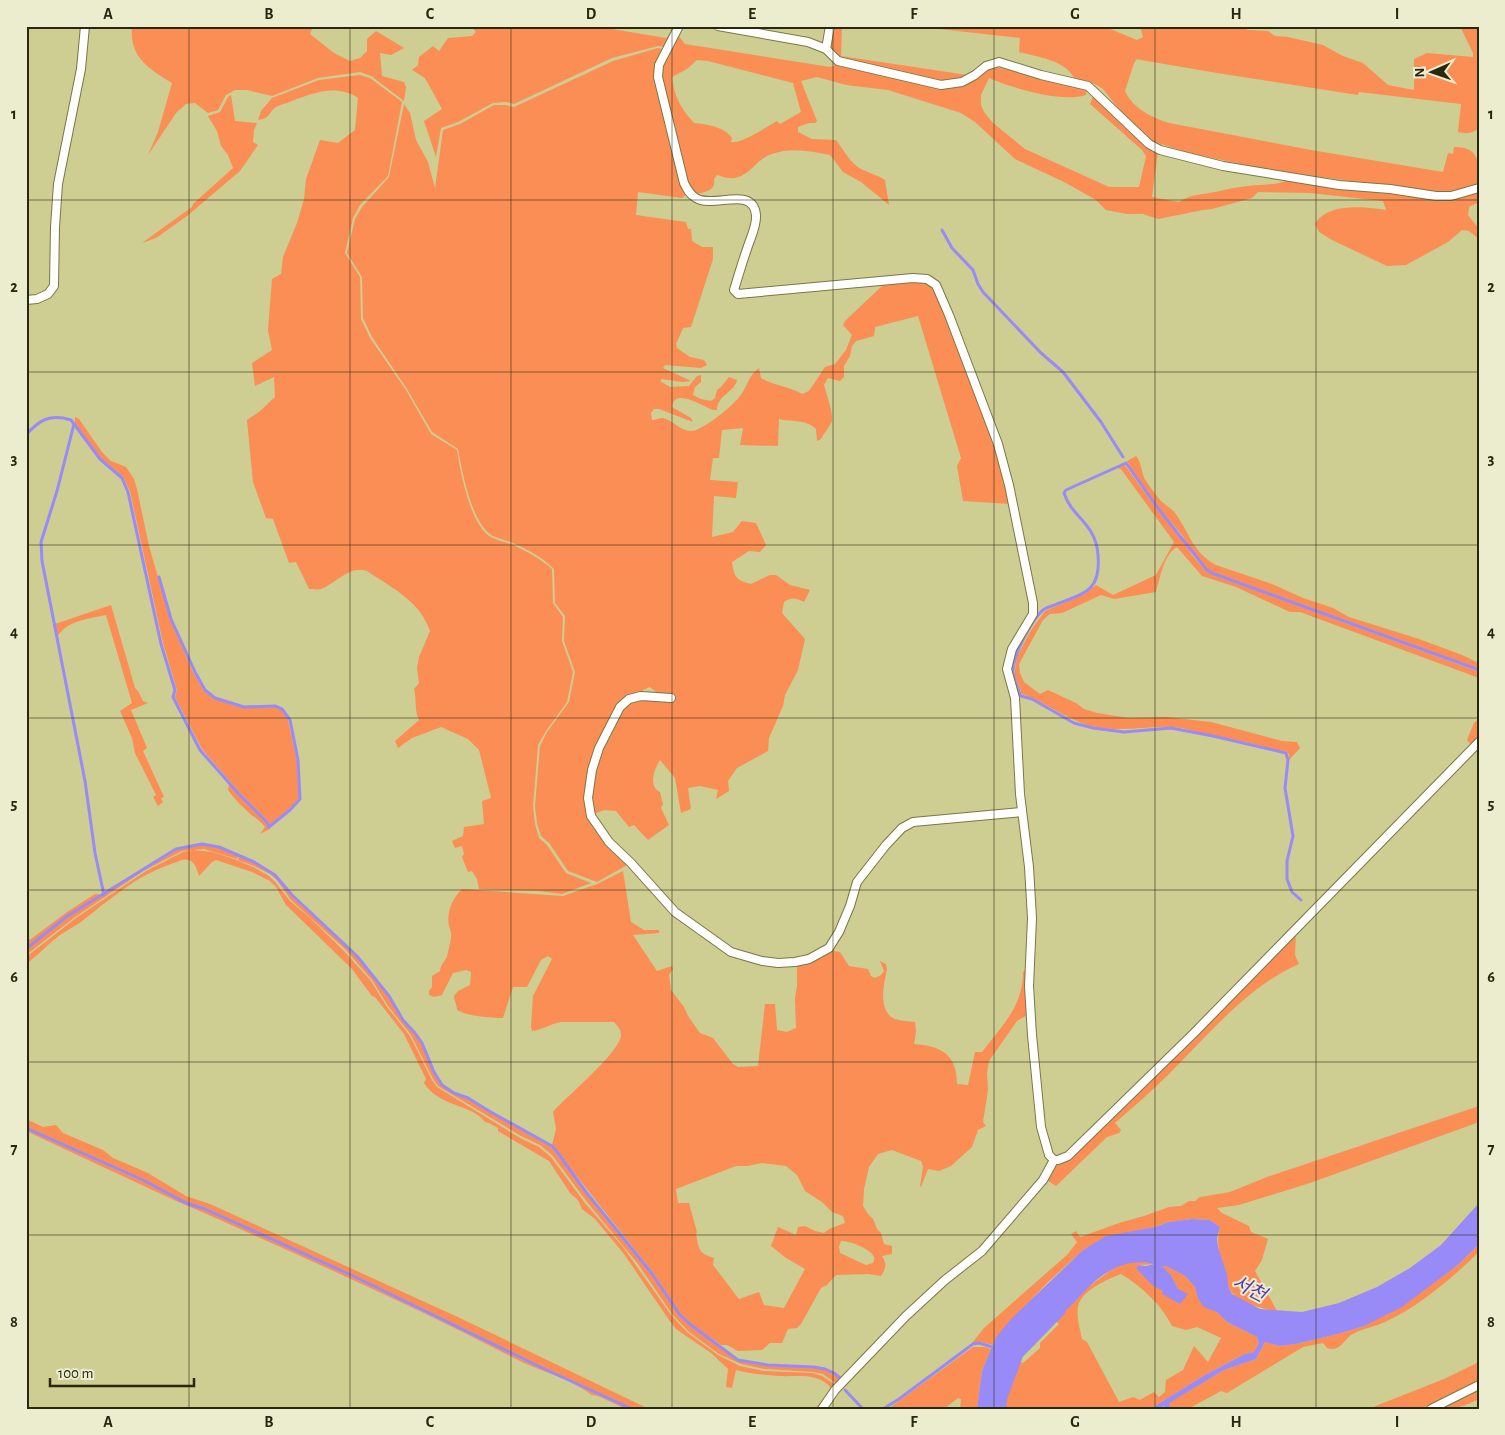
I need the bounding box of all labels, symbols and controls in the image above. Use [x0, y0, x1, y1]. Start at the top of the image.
text: A [103, 6, 113, 22]
text: B [264, 6, 274, 22]
text: C [426, 6, 435, 22]
text: D [586, 6, 597, 22]
text: E [748, 6, 756, 22]
text: F [910, 6, 918, 22]
text: G [1070, 6, 1080, 22]
text: H [1230, 6, 1242, 22]
text: I [1395, 6, 1399, 22]
north arrow [1408, 48, 1458, 98]
text: N [1413, 67, 1427, 78]
text: 1 [11, 106, 17, 122]
text: 1 [1488, 106, 1494, 122]
text: 2 [10, 279, 18, 295]
text: 2 [1487, 279, 1495, 295]
text: 3 [11, 451, 18, 467]
text: 3 [1488, 451, 1495, 467]
text: 4 [10, 624, 18, 640]
text: 4 [1487, 624, 1495, 640]
text: 5 [11, 796, 18, 812]
text: 5 [1488, 796, 1495, 812]
text: 6 [10, 969, 18, 985]
text: 6 [1487, 969, 1495, 985]
text: 7 [11, 1141, 18, 1157]
text: 7 [1488, 1141, 1495, 1157]
water label: 서천 [1229, 1272, 1271, 1306]
text: 8 [10, 1314, 18, 1330]
text: 8 [1487, 1314, 1495, 1330]
scale bar [50, 1355, 194, 1387]
text: 100 m [58, 1366, 93, 1381]
text: A [103, 1414, 113, 1430]
text: B [264, 1414, 274, 1430]
text: C [426, 1414, 435, 1430]
text: D [586, 1414, 597, 1430]
text: E [748, 1414, 756, 1430]
text: F [910, 1414, 918, 1430]
text: G [1070, 1414, 1080, 1430]
text: H [1230, 1414, 1242, 1430]
text: I [1395, 1414, 1399, 1430]

